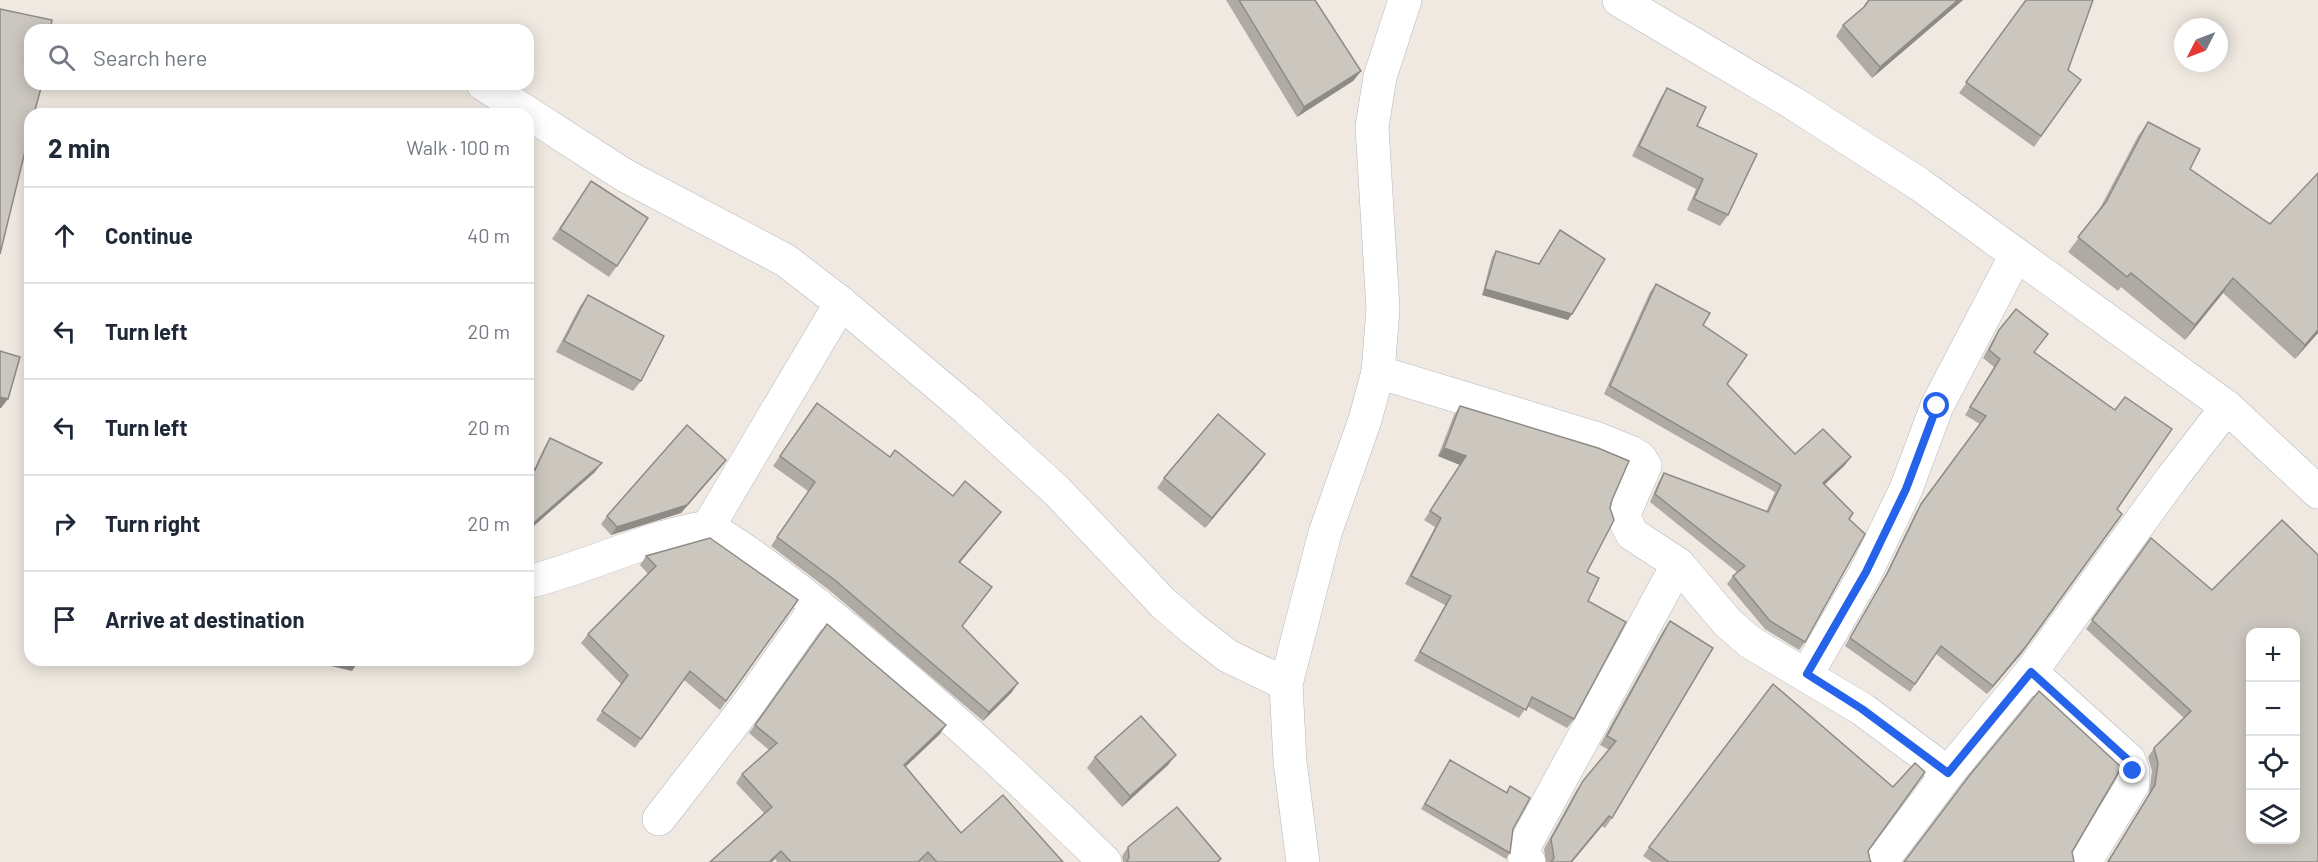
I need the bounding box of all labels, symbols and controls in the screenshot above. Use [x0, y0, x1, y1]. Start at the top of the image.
north arrow [2174, 18, 2228, 72]
search box [24, 24, 534, 90]
icon: search [45, 41, 78, 74]
text: Search here [93, 44, 207, 70]
text: 2 min [48, 132, 110, 163]
text: Walk · 100 m [406, 135, 510, 159]
icon: ahead [48, 219, 81, 252]
text: Continue [105, 222, 193, 248]
text: 40 m [467, 223, 510, 247]
icon: left [48, 315, 81, 348]
text: Turn left [105, 318, 188, 344]
text: 20 m [467, 319, 510, 343]
route start [1923, 392, 1949, 418]
icon: left [48, 411, 81, 444]
text: Turn left [105, 414, 188, 440]
text: 20 m [467, 415, 510, 439]
icon: right [48, 507, 81, 540]
text: Turn right [105, 510, 200, 536]
text: 20 m [467, 511, 510, 535]
icon: arrive [48, 603, 81, 636]
text: Arrive at destination [105, 606, 304, 632]
map controls [2246, 628, 2300, 844]
button: + [2246, 628, 2300, 682]
button: − [2246, 682, 2300, 736]
button: locate [2246, 736, 2300, 790]
route end [2119, 757, 2145, 783]
button: layers [2246, 790, 2300, 844]

